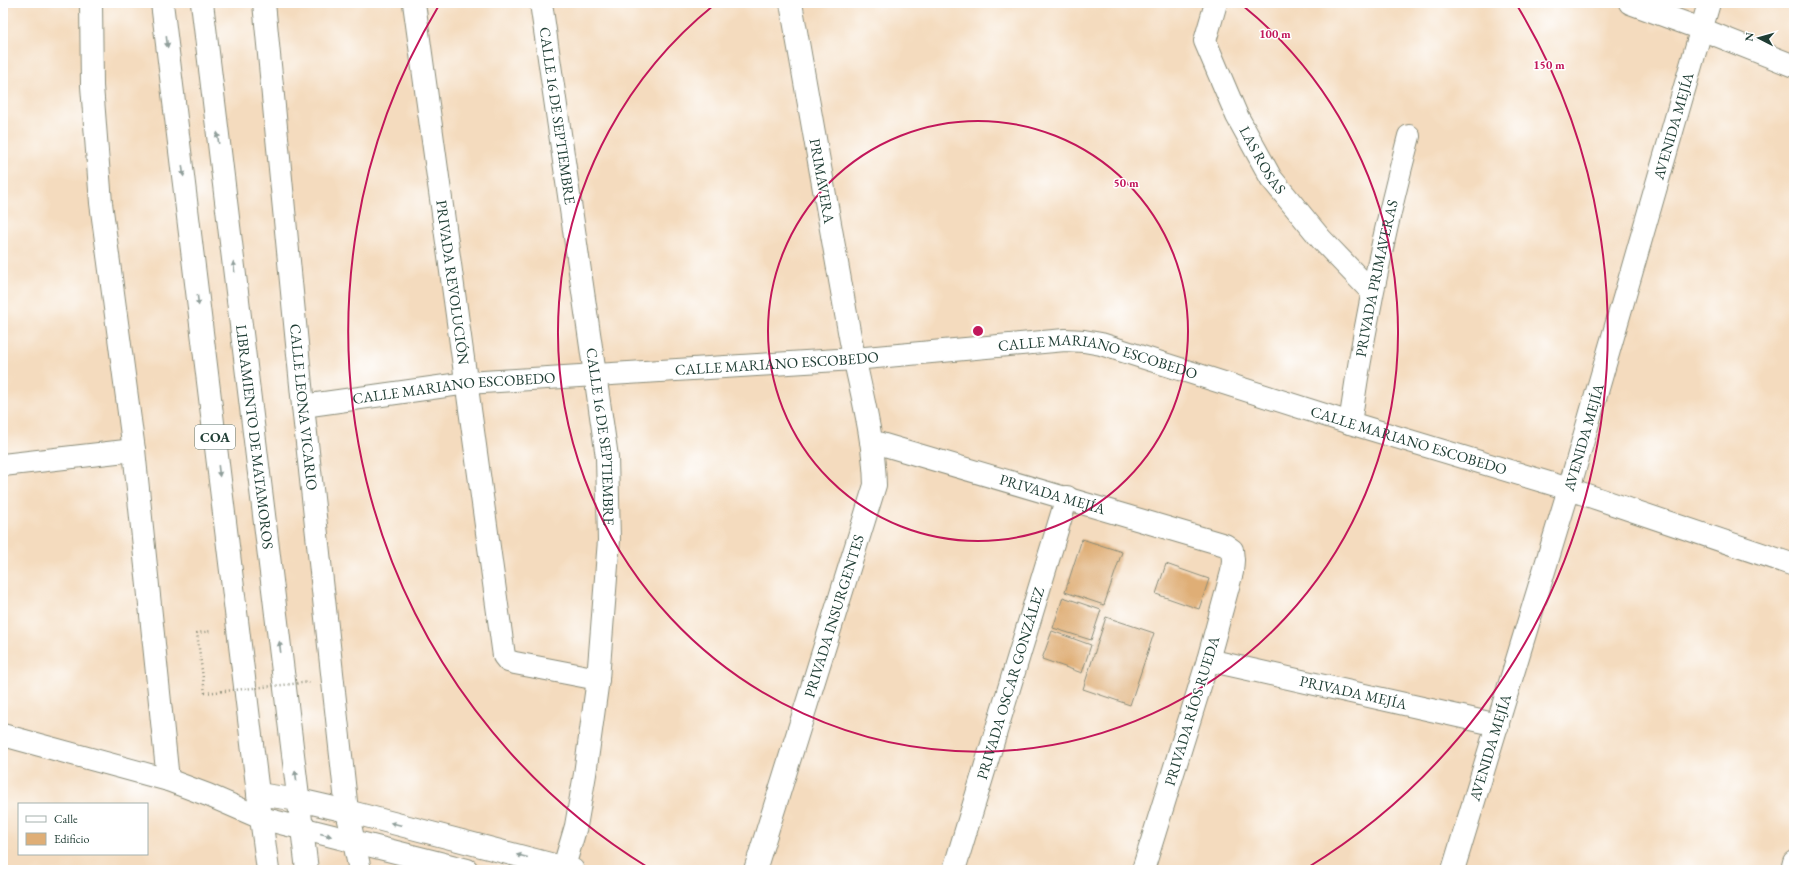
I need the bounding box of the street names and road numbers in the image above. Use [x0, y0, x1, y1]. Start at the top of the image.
street label: CALLE 16 DE SEPTIEMBRE [536, 26, 580, 206]
street label: AVENIDA MEJÍA [1648, 69, 1698, 183]
street label: LAS ROSAS [1235, 123, 1290, 198]
street label: PRIMAVERA [806, 137, 839, 226]
street label: PRIVADA PRIMAVERAS [1351, 198, 1402, 358]
street label: PRIVADA REVOLUCIÓN [432, 199, 474, 366]
street label: LIBRAMIENTO DE MATAMOROS [232, 323, 278, 550]
street label: CALLE LEONA VICARIO [286, 323, 322, 491]
street label: CALLE MARIANO ESCOBEDO [997, 330, 1200, 383]
street label: CALLE 16 DE SEPTIEMBRE [582, 346, 619, 527]
street label: CALLE MARIANO ESCOBEDO [674, 347, 879, 379]
street label: CALLE MARIANO ESCOBEDO [351, 368, 556, 408]
street label: AVENIDA MEJÍA [1559, 381, 1608, 494]
street label: CALLE MARIANO ESCOBEDO [1308, 401, 1509, 479]
road number: COA [195, 425, 235, 449]
street label: PRIVADA MEJÍA [997, 469, 1108, 519]
street label: PRIVADA INSURGENTES [799, 532, 868, 700]
street label: PRIVADA OSCAR GONZÁLEZ [972, 585, 1048, 782]
street label: PRIVADA RÍOS RUEDA [1160, 633, 1224, 788]
street label: PRIVADA MEJÍA [1298, 671, 1410, 713]
street label: AVENIDA MEJÍA [1464, 691, 1515, 804]

